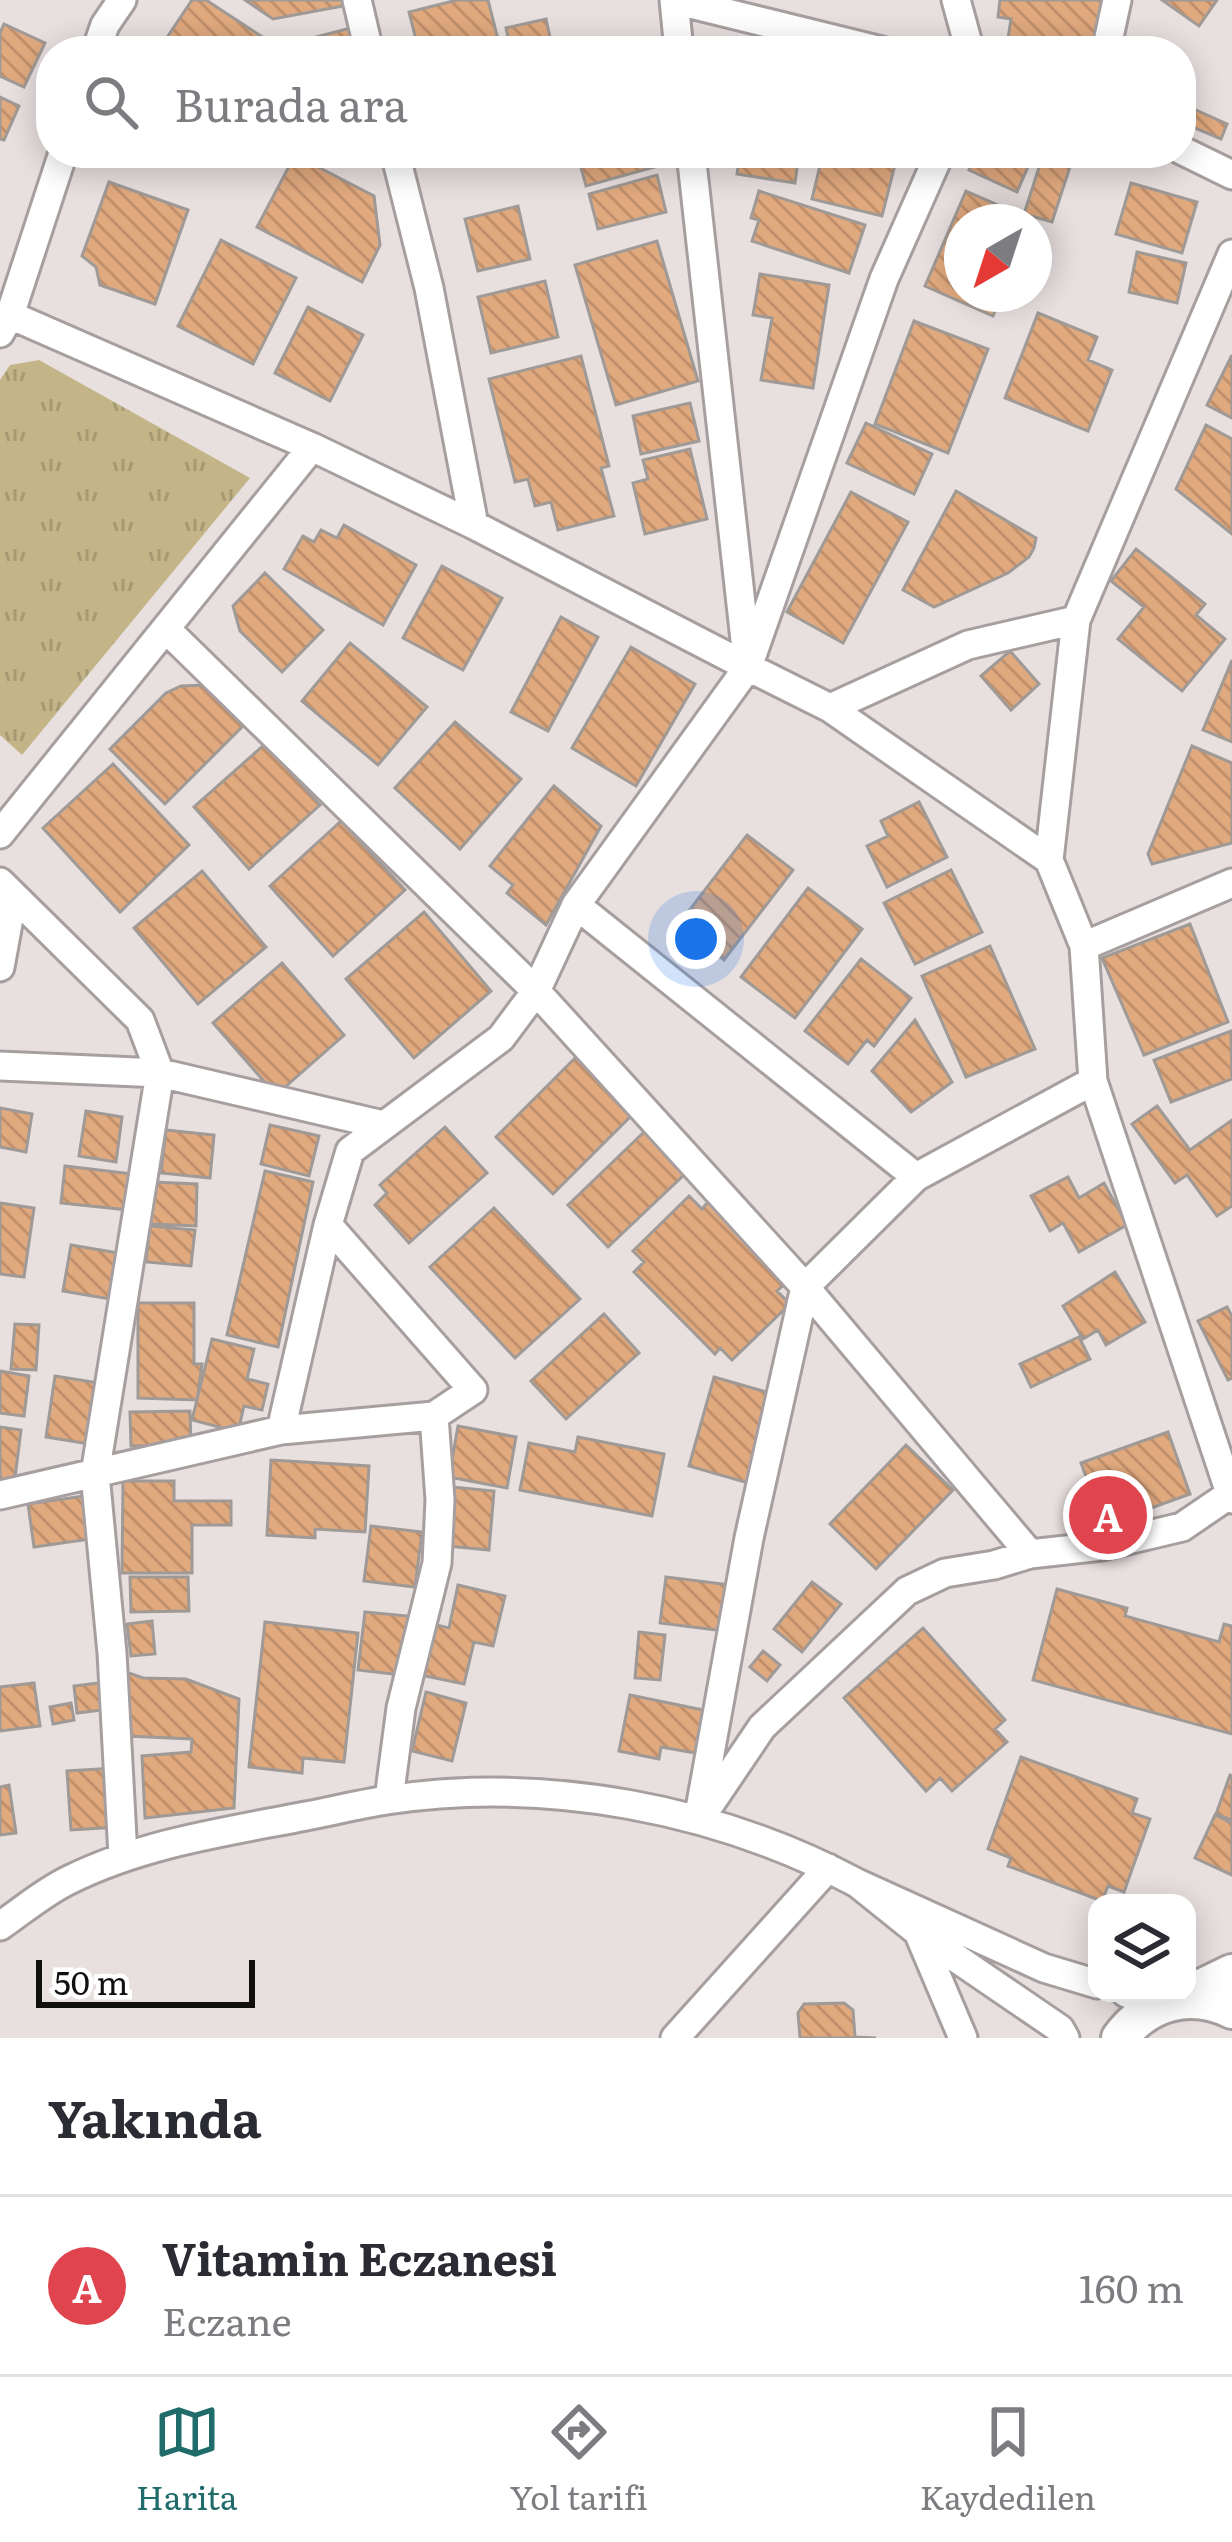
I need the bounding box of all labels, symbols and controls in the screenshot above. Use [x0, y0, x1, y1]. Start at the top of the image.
search box [36, 36, 1196, 168]
icon: search [78, 69, 144, 135]
text: Burada ara [174, 69, 408, 136]
north arrow [944, 204, 1052, 312]
your location [666, 909, 726, 969]
pin: A [1069, 1470, 1147, 1560]
map controls [1088, 1894, 1196, 2002]
button: layers [1088, 1894, 1196, 2002]
scale bar [36, 1954, 255, 2007]
text: 50 m [54, 1956, 128, 2005]
text: Yakında [48, 2078, 261, 2154]
text: Vitamin Eczanesi [162, 2223, 557, 2290]
text: A [72, 2257, 102, 2315]
text: 160 m [1079, 2257, 1184, 2315]
text: Eczane [162, 2290, 292, 2348]
tab: Harita [136, 2399, 238, 2520]
tab: Yol tarifi [510, 2399, 648, 2520]
tab: Kaydedilen [920, 2399, 1096, 2520]

